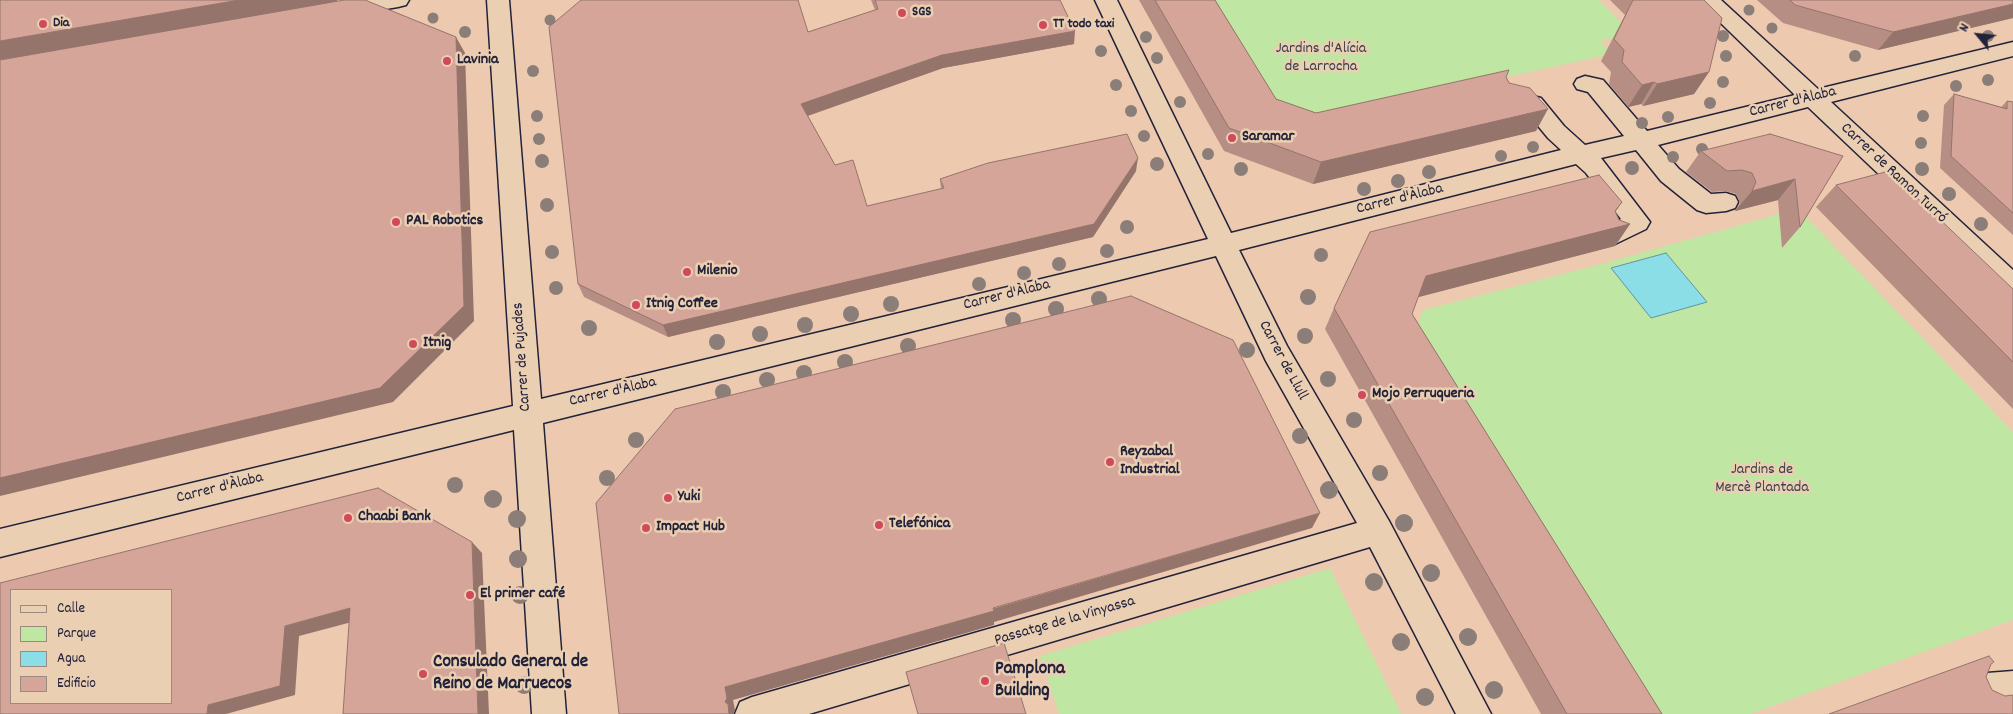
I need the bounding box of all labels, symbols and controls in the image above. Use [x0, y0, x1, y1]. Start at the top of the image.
place label: SGS [912, 5, 931, 21]
marker: SGS [896, 7, 908, 19]
north arrow [1953, 10, 2003, 60]
place label: Dia [53, 16, 69, 32]
place label: TT todo taxi [1053, 17, 1114, 33]
marker: Dia [37, 18, 49, 30]
marker: TT todo taxi [1037, 19, 1049, 31]
text: N [1954, 20, 1975, 36]
park label: Jardins d'Alícia de Larrocha [1276, 40, 1366, 78]
place label: Lavinia [457, 51, 498, 71]
marker: Lavinia [441, 55, 453, 67]
street label: Carrer d'Àlaba [1748, 83, 1838, 123]
street label: Carrer de Ramon Turró [1836, 120, 1950, 228]
place label: Saramar [1242, 128, 1294, 148]
marker: Saramar [1226, 132, 1238, 144]
street label: Carrer d'Àlaba [1355, 180, 1445, 220]
place label: PAL Robotics [406, 212, 483, 232]
marker: PAL Robotics [390, 216, 402, 228]
place label: Milenio [697, 262, 738, 282]
marker: Milenio [681, 266, 693, 278]
street label: Carrer d'Àlaba [962, 276, 1052, 316]
place label: Itnig Coffee [646, 295, 718, 315]
marker: Itnig Coffee [630, 299, 642, 311]
street label: Carrer de Pujades [510, 302, 536, 412]
street label: Carrer de Llull [1253, 318, 1311, 404]
place label: Itnig [423, 334, 451, 354]
marker: Itnig [407, 338, 419, 350]
street label: Carrer d'Àlaba [568, 374, 658, 412]
place label: Mojo Perruqueria [1372, 385, 1474, 405]
marker: Mojo Perruqueria [1356, 389, 1368, 401]
place label: Reyzabal Industrial [1120, 443, 1180, 481]
marker: Reyzabal Industrial [1104, 456, 1116, 468]
park label: Jardins de Mercè Plantada [1715, 461, 1809, 499]
street label: Carrer d'Àlaba [175, 469, 265, 509]
place label: Yuki [678, 488, 700, 508]
marker: Yuki [662, 492, 674, 504]
place label: Chaabi Bank [358, 508, 431, 528]
marker: Chaabi Bank [342, 512, 354, 524]
place label: Telefónica [889, 515, 950, 535]
place label: Impact Hub [656, 518, 725, 538]
marker: Telefónica [873, 519, 885, 531]
marker: Impact Hub [640, 522, 652, 534]
place label: El primer café [480, 585, 565, 605]
legend [10, 589, 172, 704]
marker: El primer café [464, 589, 476, 601]
street label: Passatge de la Vinyassa [992, 593, 1138, 651]
text: Calle [57, 598, 85, 620]
text: Parque [57, 623, 96, 645]
text: Agua [57, 648, 85, 670]
place label: Consulado General de Reino de Marruecos [433, 652, 588, 696]
place label: Pamplona Building [995, 659, 1065, 703]
marker: Consulado General de Reino de Marruecos [417, 668, 429, 680]
text: Edificio [57, 673, 96, 695]
marker: Pamplona Building [979, 675, 991, 687]

